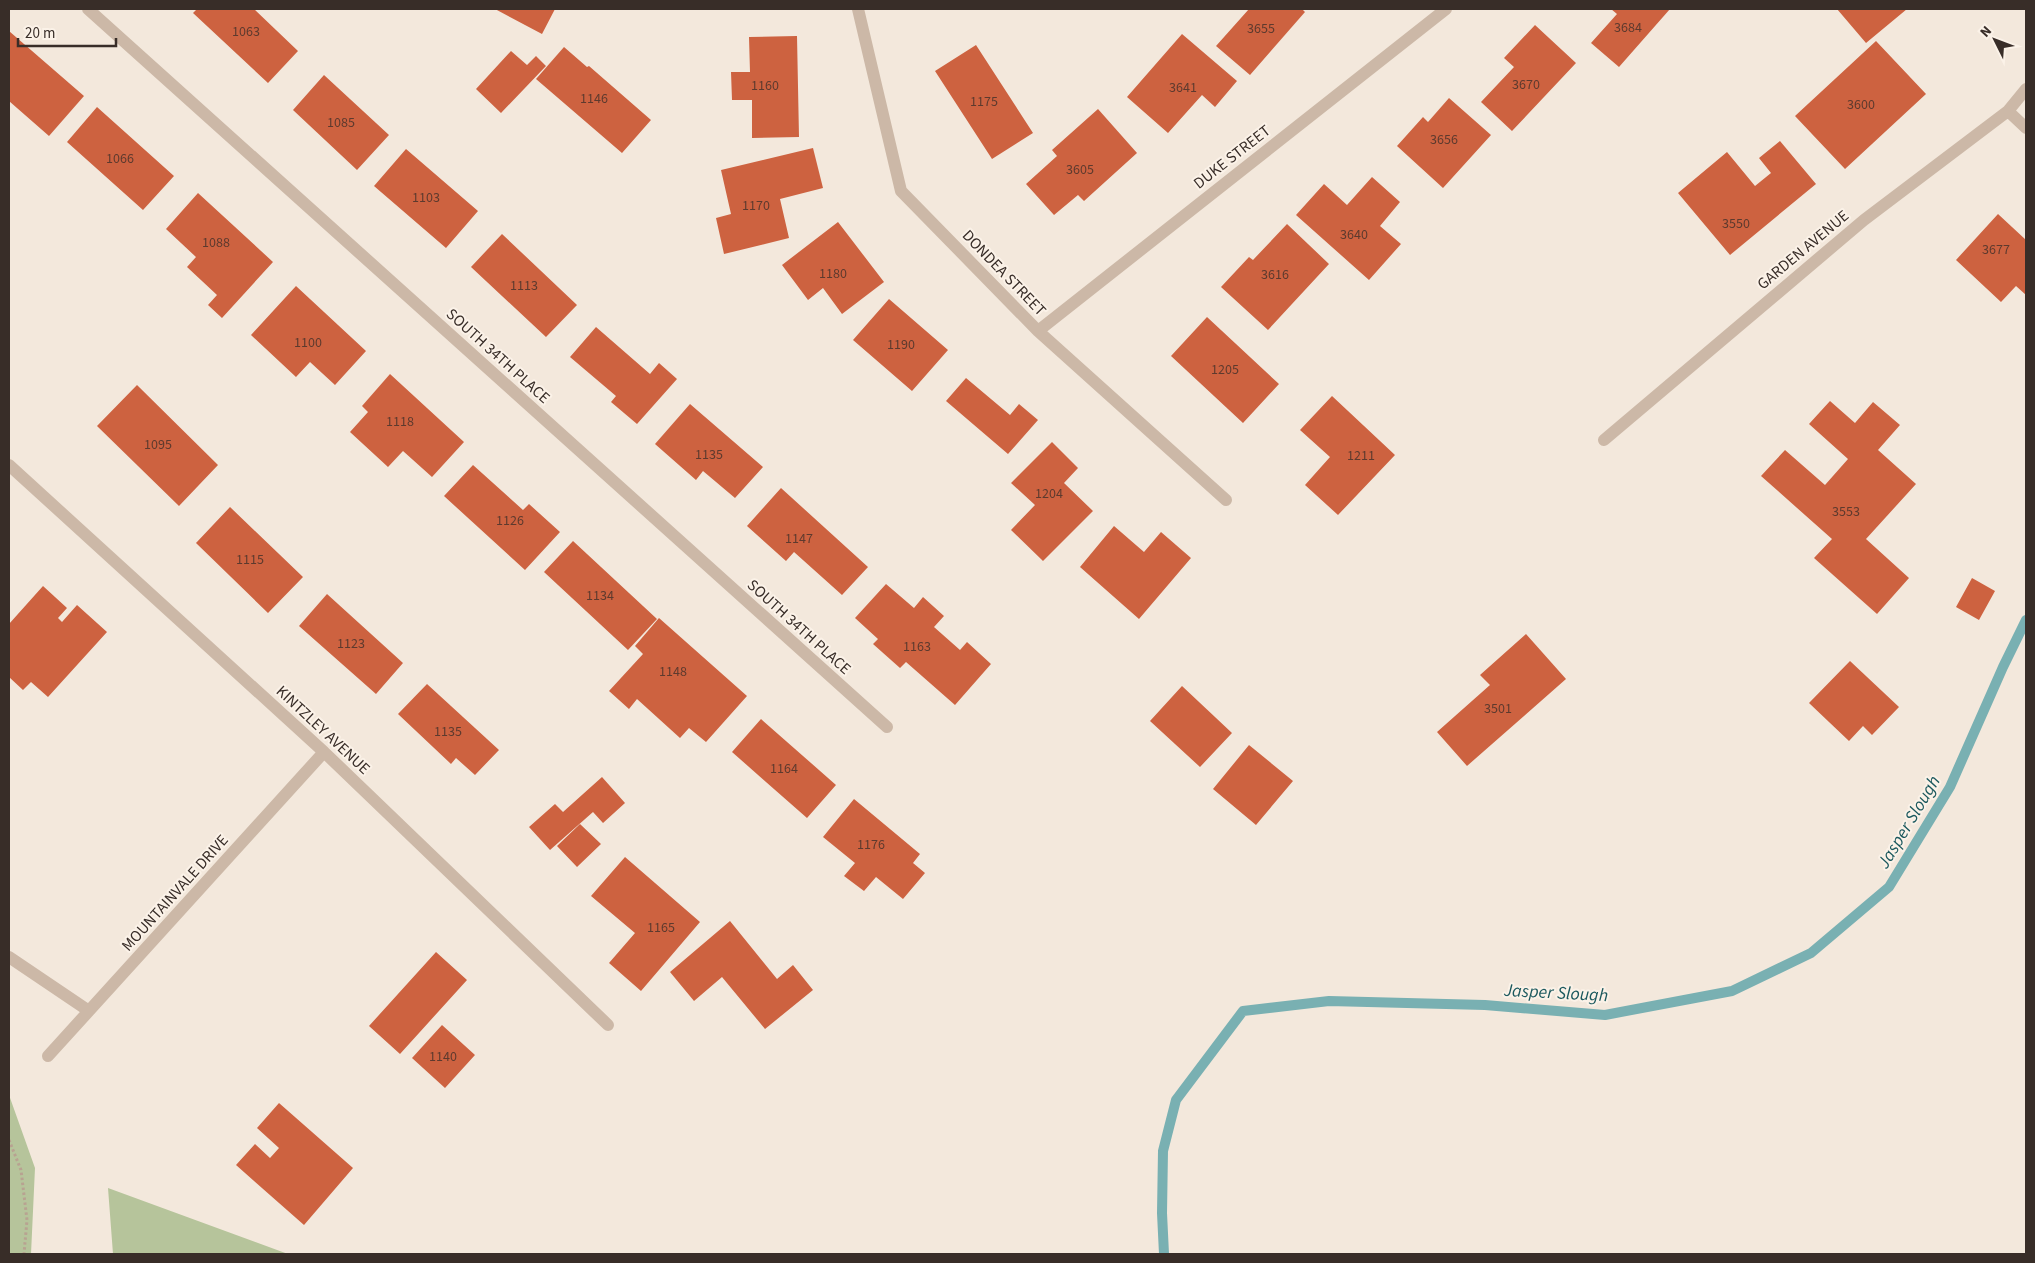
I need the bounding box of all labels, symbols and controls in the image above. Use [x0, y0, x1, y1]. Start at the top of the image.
scale bar [18, 15, 115, 47]
north arrow [1970, 15, 2020, 65]
house number: 3684 [1614, 18, 1642, 38]
house number: 3655 [1247, 19, 1275, 39]
house number: 1063 [232, 22, 260, 42]
text: N [1976, 22, 1997, 42]
text: 20 m [25, 23, 55, 44]
house number: 3670 [1512, 75, 1540, 95]
house number: 1160 [751, 76, 779, 96]
house number: 3641 [1169, 78, 1197, 98]
house number: 1146 [580, 89, 608, 109]
house number: 1175 [970, 92, 998, 112]
house number: 3600 [1847, 95, 1875, 115]
house number: 1085 [327, 113, 355, 133]
street label: DUKE STREET [1189, 120, 1276, 194]
house number: 3656 [1430, 130, 1458, 150]
house number: 1066 [106, 149, 134, 169]
house number: 3605 [1066, 160, 1094, 180]
house number: 1103 [412, 188, 440, 208]
house number: 1170 [742, 196, 770, 216]
street label: GARDEN AVENUE [1752, 205, 1854, 295]
house number: 3550 [1722, 214, 1750, 234]
street label: DONDEA STREET [957, 225, 1051, 321]
house number: 3640 [1340, 225, 1368, 245]
house number: 1088 [202, 233, 230, 253]
house number: 3677 [1982, 240, 2010, 260]
house number: 1180 [819, 264, 847, 284]
house number: 3616 [1261, 265, 1289, 285]
house number: 1113 [510, 276, 538, 296]
street label: SOUTH 34TH PLACE [441, 303, 555, 409]
house number: 1100 [294, 333, 322, 353]
house number: 1190 [887, 335, 915, 355]
house number: 1205 [1211, 360, 1239, 380]
house number: 1118 [386, 412, 414, 432]
house number: 1095 [144, 435, 172, 455]
house number: 1135 [695, 445, 723, 465]
house number: 1211 [1347, 446, 1375, 466]
house number: 1204 [1035, 484, 1063, 504]
house number: 3553 [1832, 502, 1860, 522]
house number: 1126 [496, 511, 524, 531]
house number: 1147 [785, 529, 813, 549]
house number: 1115 [236, 550, 264, 570]
street label: SOUTH 34TH PLACE [742, 574, 856, 680]
house number: 1134 [586, 586, 614, 606]
house number: 1123 [337, 634, 365, 654]
house number: 1163 [903, 637, 931, 657]
house number: 1148 [659, 662, 687, 682]
street label: KINTZLEY AVENUE [271, 681, 375, 779]
house number: 3501 [1484, 699, 1512, 719]
house number: 1135 [434, 722, 462, 742]
house number: 1164 [770, 759, 798, 779]
water label: Jasper Slough [1871, 771, 1947, 874]
street label: MOUNTAINVALE DRIVE [117, 830, 233, 956]
house number: 1176 [857, 835, 885, 855]
house number: 1165 [647, 918, 675, 938]
water label: Jasper Slough [1502, 978, 1609, 1008]
house number: 1140 [429, 1047, 457, 1067]

